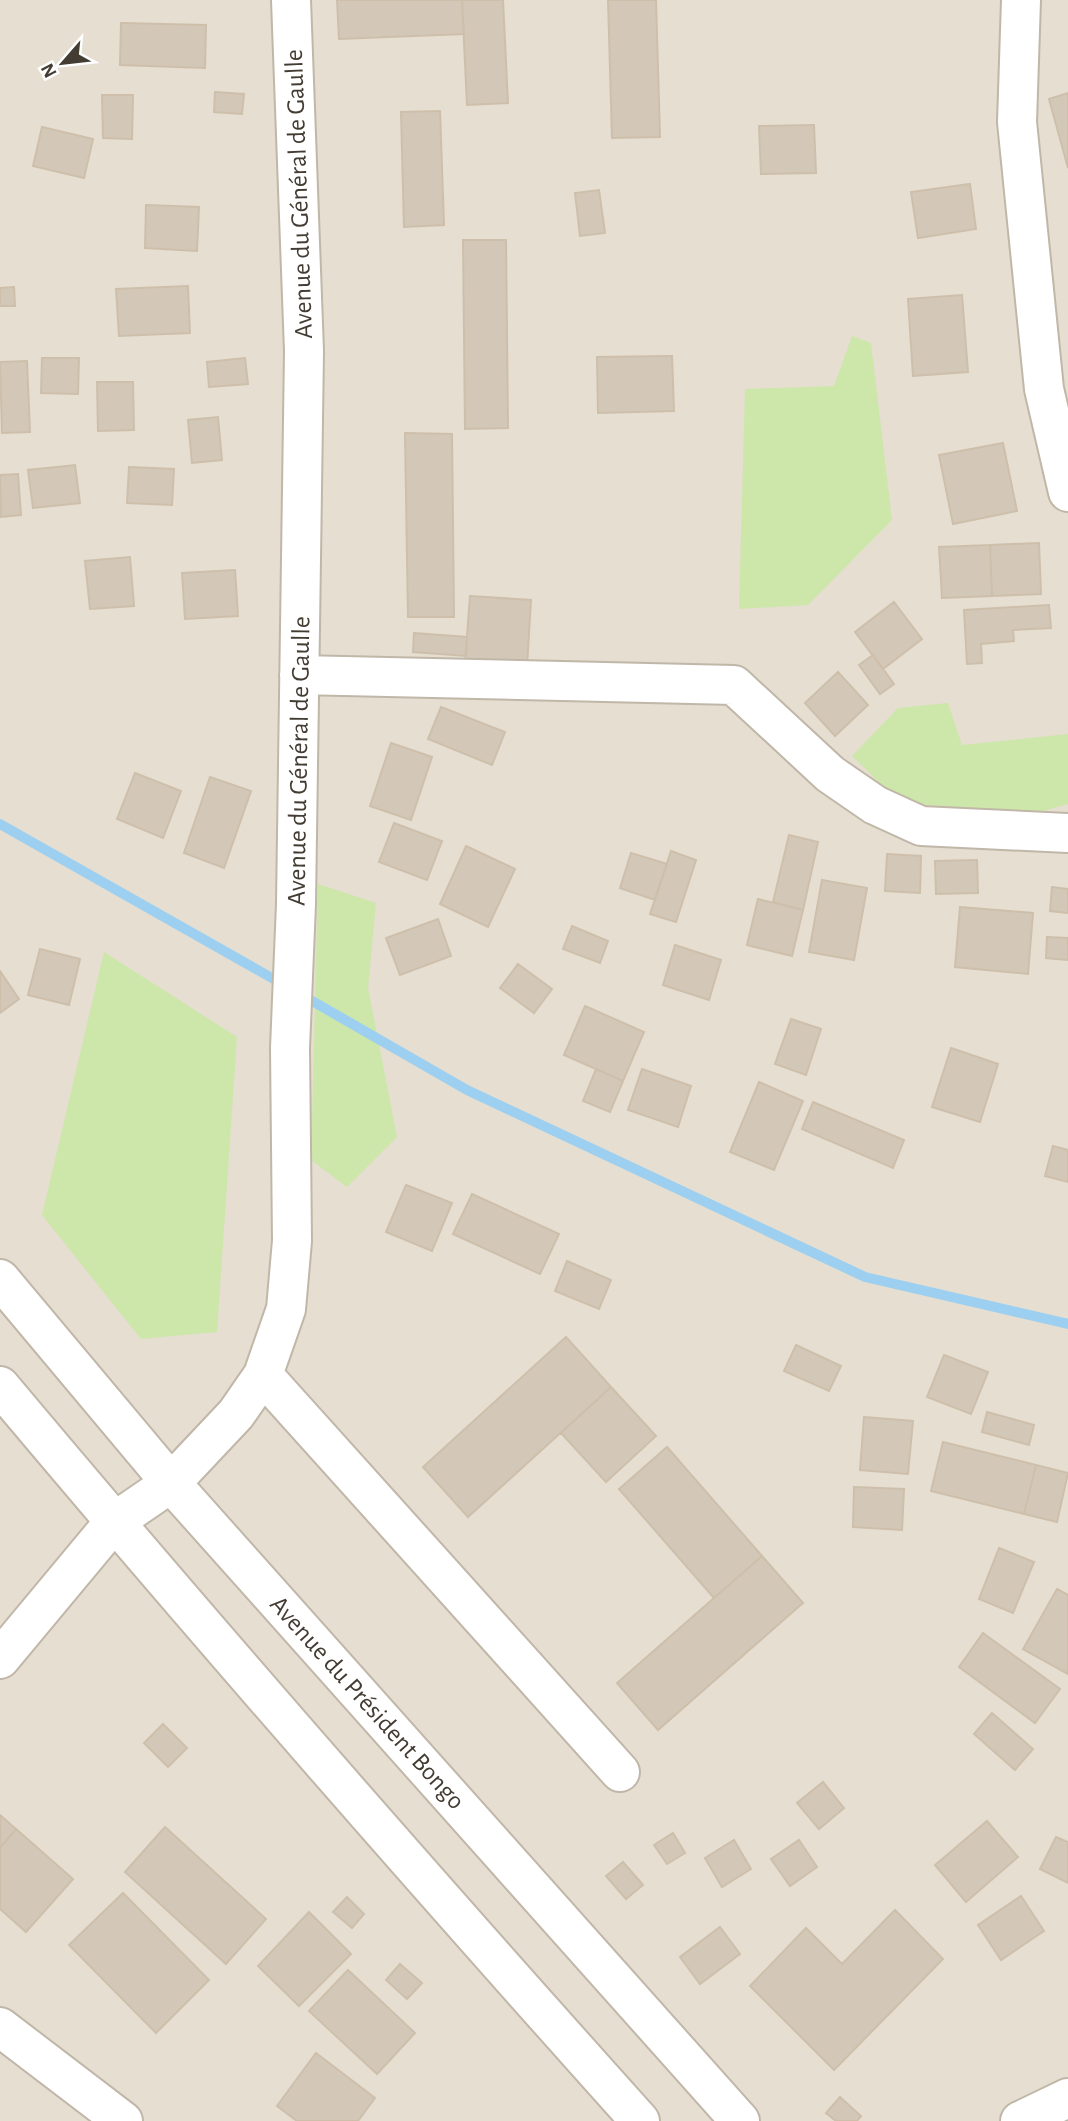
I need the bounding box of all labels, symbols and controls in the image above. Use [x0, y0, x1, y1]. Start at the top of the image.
north arrow [28, 28, 98, 98]
street label: Avenue du Général de Gaulle [281, 49, 317, 339]
text: N [38, 60, 61, 81]
street label: Avenue du Général de Gaulle [283, 616, 315, 906]
street label: Avenue du Président Bongo [265, 1591, 470, 1814]

